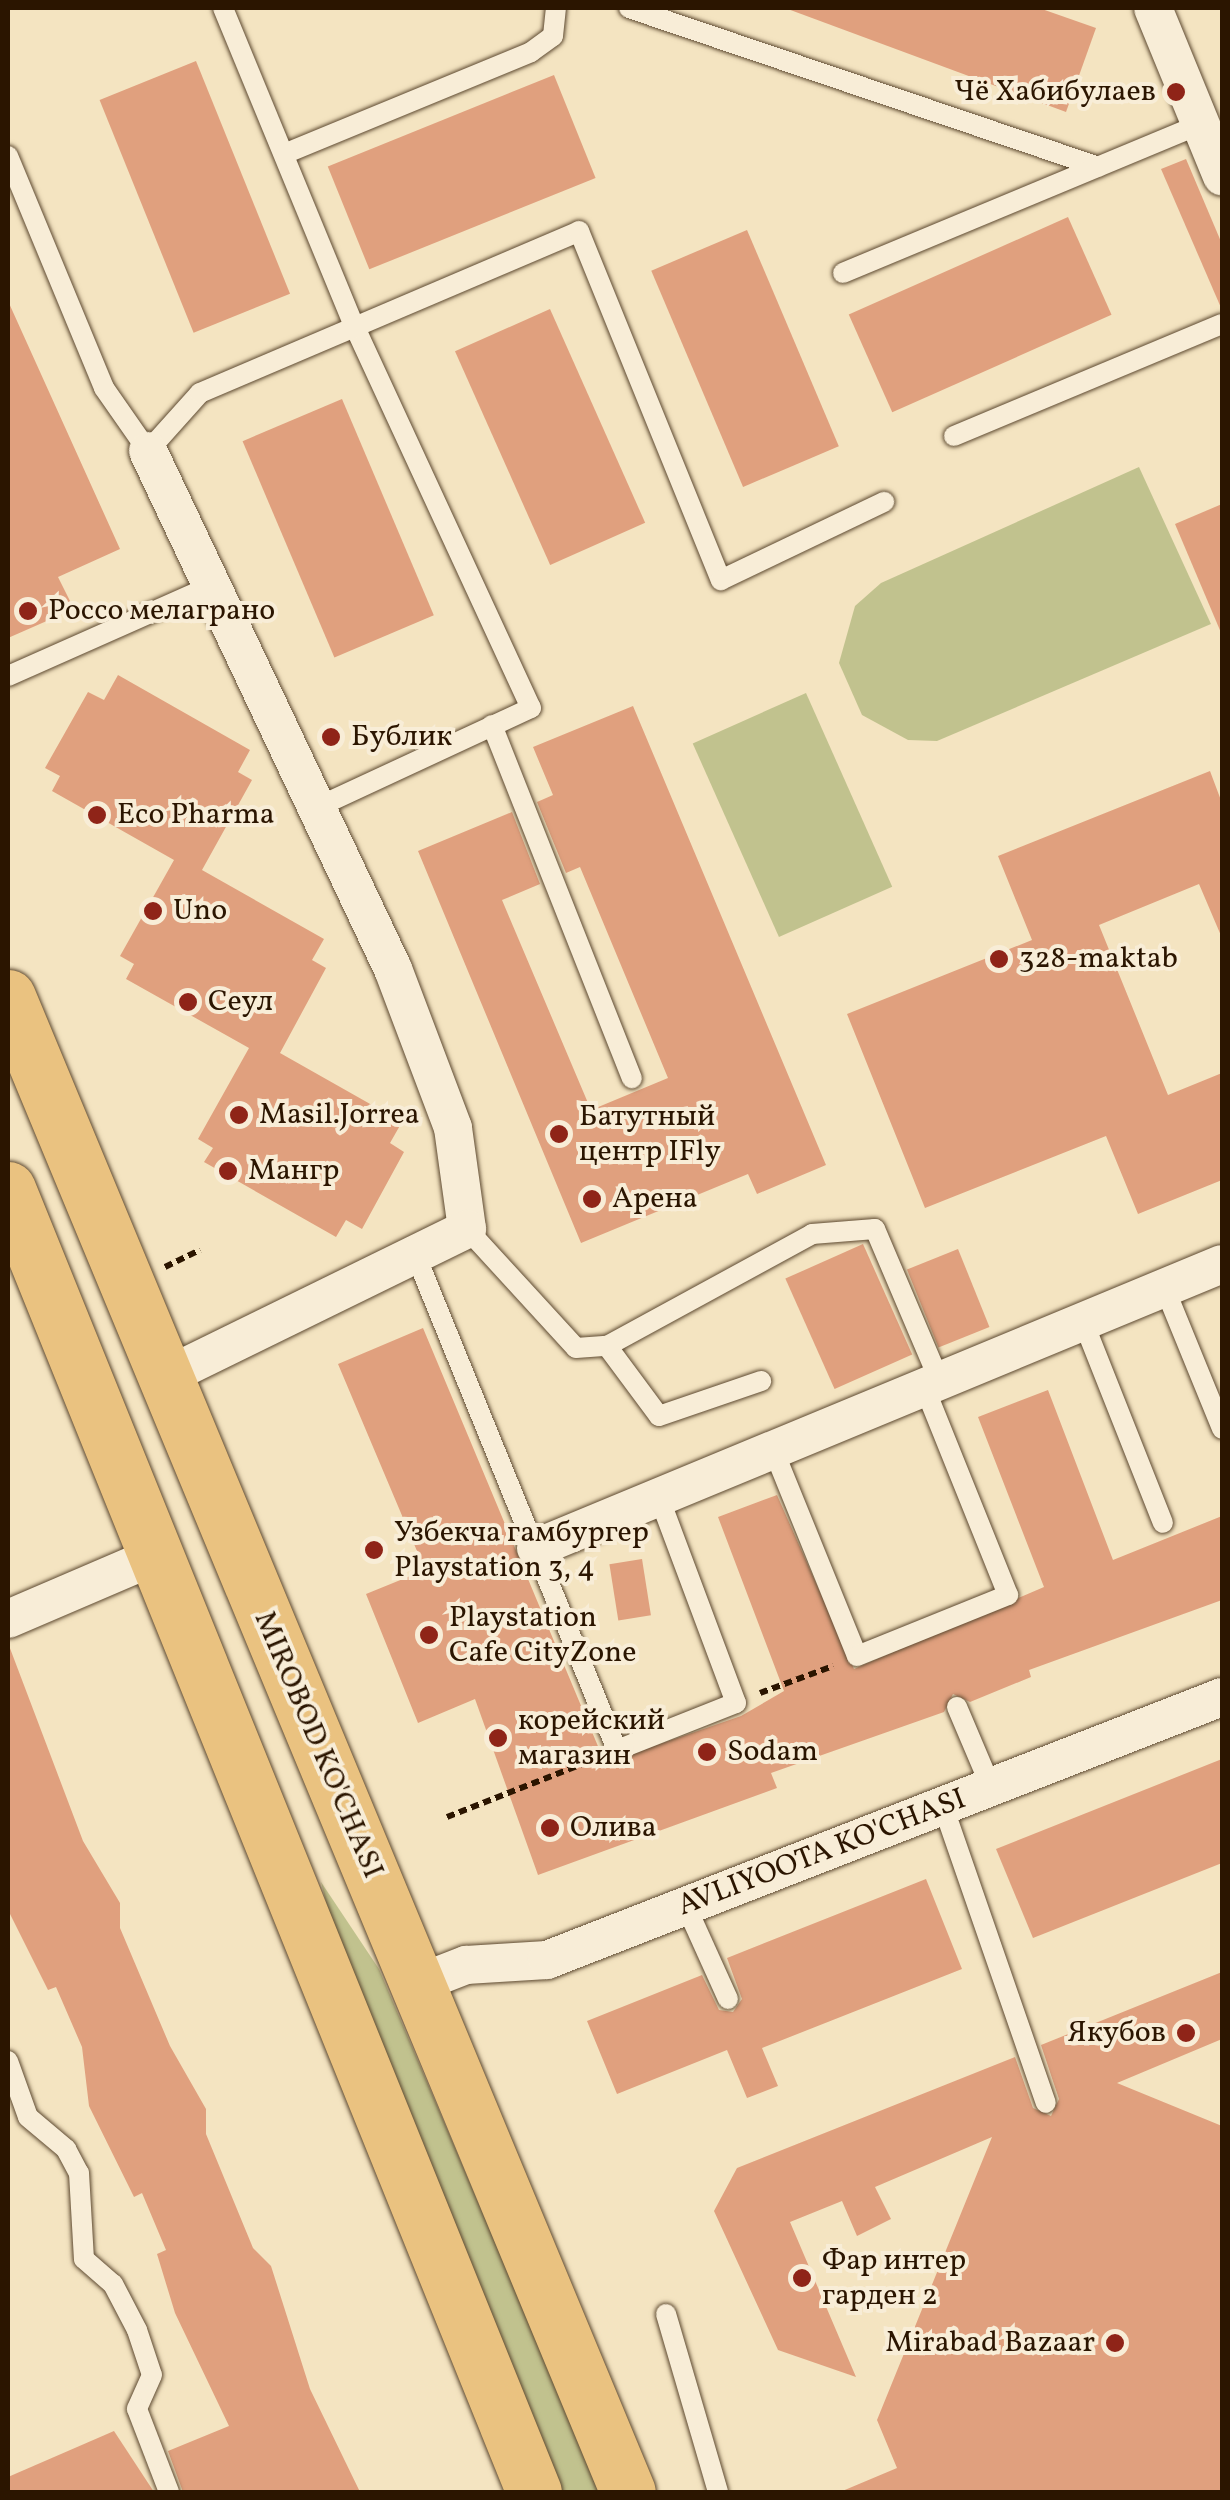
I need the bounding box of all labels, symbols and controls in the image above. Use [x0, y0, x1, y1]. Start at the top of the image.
place label: Чё Хабибулаев [954, 74, 1156, 110]
marker: Чё Хабибулаев [1165, 81, 1187, 103]
place label: Россо мелаграно [48, 593, 275, 629]
marker: Россо мелаграно [17, 600, 39, 622]
place label: Бублик [351, 719, 452, 755]
marker: Бублик [320, 726, 342, 748]
place label: Eco Pharma [117, 797, 275, 833]
marker: Eco Pharma [86, 804, 108, 826]
place label: Uno [173, 893, 227, 929]
marker: Uno [142, 900, 164, 922]
place label: 328-maktab [1019, 941, 1178, 977]
marker: 328-maktab [988, 948, 1010, 970]
place label: Сеул [208, 984, 273, 1020]
marker: Сеул [177, 991, 199, 1013]
place label: Masil.Jorrea [259, 1097, 420, 1133]
place label: Батутный центр IFly [579, 1099, 721, 1170]
marker: Masil.Jorrea [228, 1104, 250, 1126]
marker: Батутный центр IFly [548, 1123, 570, 1145]
place label: Мангр [248, 1153, 339, 1189]
marker: Мангр [217, 1160, 239, 1182]
place label: Арена [612, 1181, 698, 1217]
marker: Арена [581, 1188, 603, 1210]
place label: Узбекча гамбургер Playstation 3, 4 [394, 1515, 649, 1586]
marker: Узбекча гамбургер Playstation 3, 4 [363, 1539, 385, 1561]
place label: Playstation Cafe CityZone [449, 1600, 636, 1670]
street label: MIROBOD KO'CHASI [245, 1606, 391, 1884]
marker: Playstation Cafe CityZone [418, 1624, 440, 1646]
place label: корейский магазин [518, 1703, 665, 1774]
marker: корейский магазин [487, 1727, 509, 1749]
place label: Sodam [727, 1734, 818, 1770]
marker: Sodam [696, 1741, 718, 1763]
street label: AVLIYOOTA KO'CHASI [673, 1781, 971, 1925]
place label: Олива [570, 1810, 657, 1846]
marker: Олива [539, 1817, 561, 1839]
place label: Якубов [1068, 2015, 1166, 2051]
marker: Якубов [1175, 2022, 1197, 2044]
place label: Фар интер гарден 2 [822, 2243, 966, 2314]
marker: Фар интер гарден 2 [791, 2267, 813, 2289]
place label: Mirabad Bazaar [885, 2325, 1095, 2361]
marker: Mirabad Bazaar [1104, 2332, 1126, 2354]

